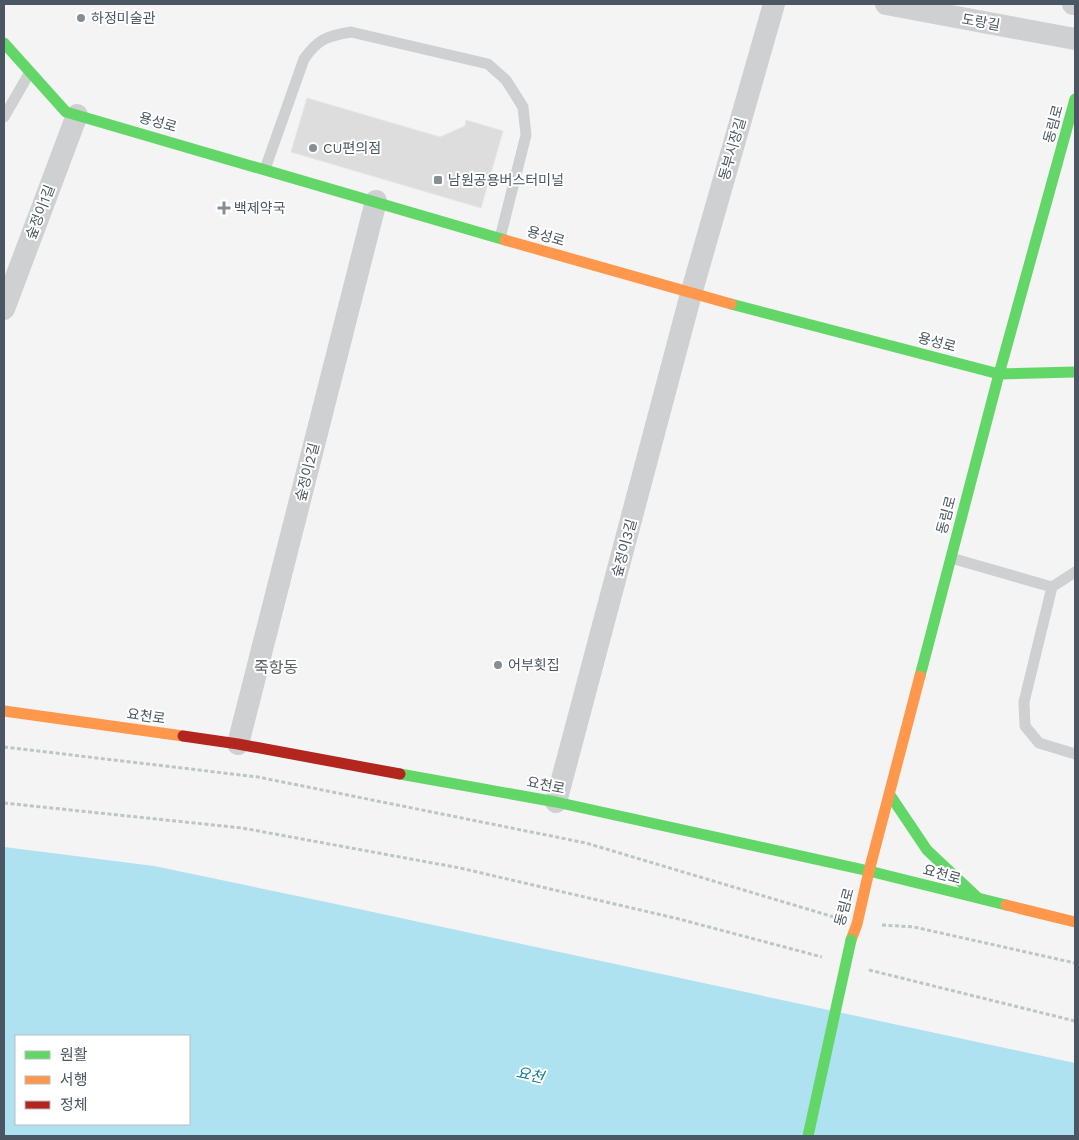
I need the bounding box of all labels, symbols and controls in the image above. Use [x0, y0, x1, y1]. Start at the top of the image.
place label: 하정미술관 [91, 10, 156, 26]
street label: 도랑길 [961, 11, 1001, 33]
marker: 하정미술관 [75, 12, 87, 24]
street label: 동림로 [1040, 103, 1066, 145]
street label: 용성로 [137, 109, 179, 135]
street label: 동부시장길 [715, 116, 749, 182]
place label: CU편의점 [323, 140, 381, 156]
marker: CU편의점 [307, 142, 319, 154]
place label: 남원공용버스터미널 [448, 172, 564, 188]
marker: 남원공용버스터미널 [432, 174, 444, 186]
street label: 숲정이1길 [22, 183, 58, 241]
place label: 백제약국 [234, 200, 286, 216]
marker: 백제약국 [218, 202, 230, 214]
street label: 용성로 [525, 223, 567, 249]
street label: 용성로 [916, 329, 958, 355]
street label: 숲정이2길 [292, 441, 322, 503]
street label: 동림로 [933, 494, 959, 536]
street label: 숲정이3길 [609, 517, 639, 579]
place label: 어부횟집 [508, 657, 560, 673]
district label: 죽항동 [254, 658, 298, 677]
marker: 어부횟집 [492, 659, 504, 671]
street label: 요천로 [126, 705, 166, 727]
street label: 요천로 [526, 773, 567, 797]
street label: 요천로 [921, 861, 963, 887]
street label: 동림로 [831, 886, 857, 928]
legend [15, 1035, 190, 1125]
text: 원활 [60, 1046, 88, 1064]
water label: 요천 [515, 1063, 548, 1087]
text: 서행 [60, 1071, 88, 1089]
text: 정체 [60, 1096, 88, 1114]

